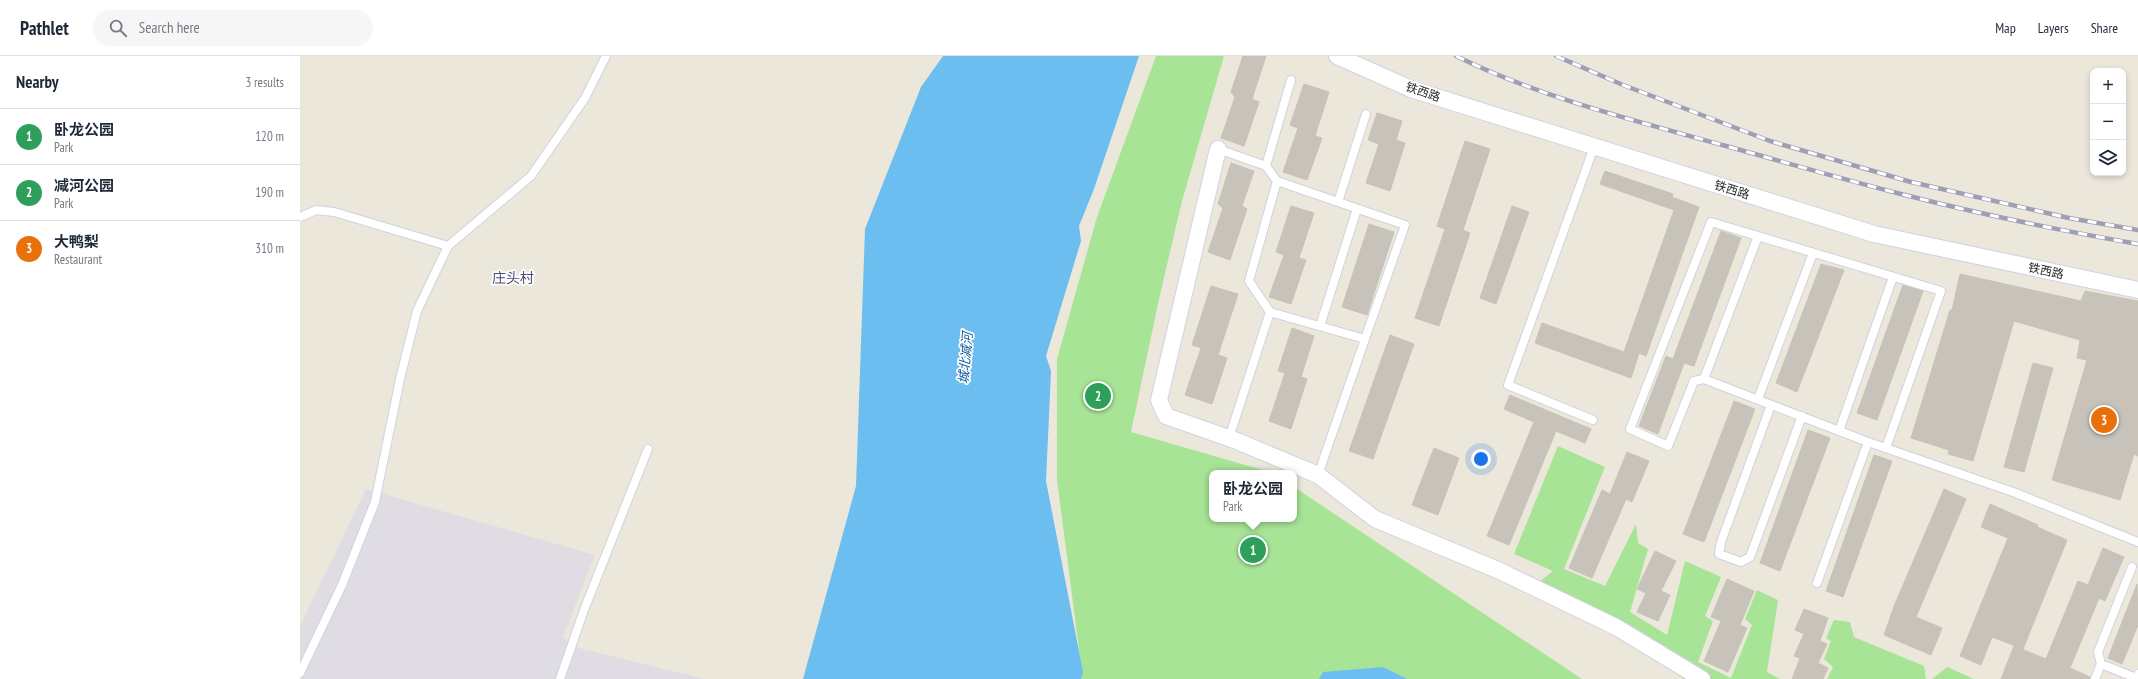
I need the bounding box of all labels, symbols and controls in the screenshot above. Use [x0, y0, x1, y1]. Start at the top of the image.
search box [93, 10, 373, 46]
text: Pathlet [20, 16, 69, 40]
icon: search [107, 17, 129, 39]
text: Search here [139, 18, 200, 37]
text: Map [1995, 19, 2016, 37]
text: Layers [2038, 19, 2069, 37]
text: Share [2091, 19, 2118, 37]
map controls [2090, 68, 2126, 176]
button: + [2090, 68, 2126, 104]
text: Nearby [16, 71, 59, 93]
text: 3 results [245, 74, 284, 91]
street label: 铁西路 [1404, 79, 1443, 104]
button: − [2090, 104, 2126, 140]
text: 卧龙公园 [54, 120, 114, 139]
text: 1 [26, 128, 32, 145]
text: 120 m [255, 128, 284, 145]
text: Park [54, 139, 73, 156]
button: layers [2090, 140, 2126, 176]
text: 减河公园 [54, 176, 114, 195]
street label: 铁西路 [1713, 177, 1752, 202]
text: 2 [26, 184, 32, 201]
text: 190 m [255, 184, 284, 201]
text: Park [54, 195, 73, 212]
text: 大鸭梨 [54, 232, 99, 251]
text: 3 [26, 240, 32, 257]
text: 310 m [255, 240, 284, 257]
text: Restaurant [54, 251, 102, 268]
street label: 铁西路 [2027, 259, 2065, 282]
district label: 庄头村 [492, 269, 534, 287]
water label: 城北减河 [955, 328, 976, 385]
pin: 2 [1085, 381, 1111, 411]
pin: 3 [2091, 405, 2117, 435]
your location [1471, 449, 1491, 469]
popup [1209, 470, 1297, 522]
text: 卧龙公园 [1223, 479, 1283, 498]
text: Park [1223, 498, 1242, 515]
pin: 1 [1240, 535, 1266, 565]

